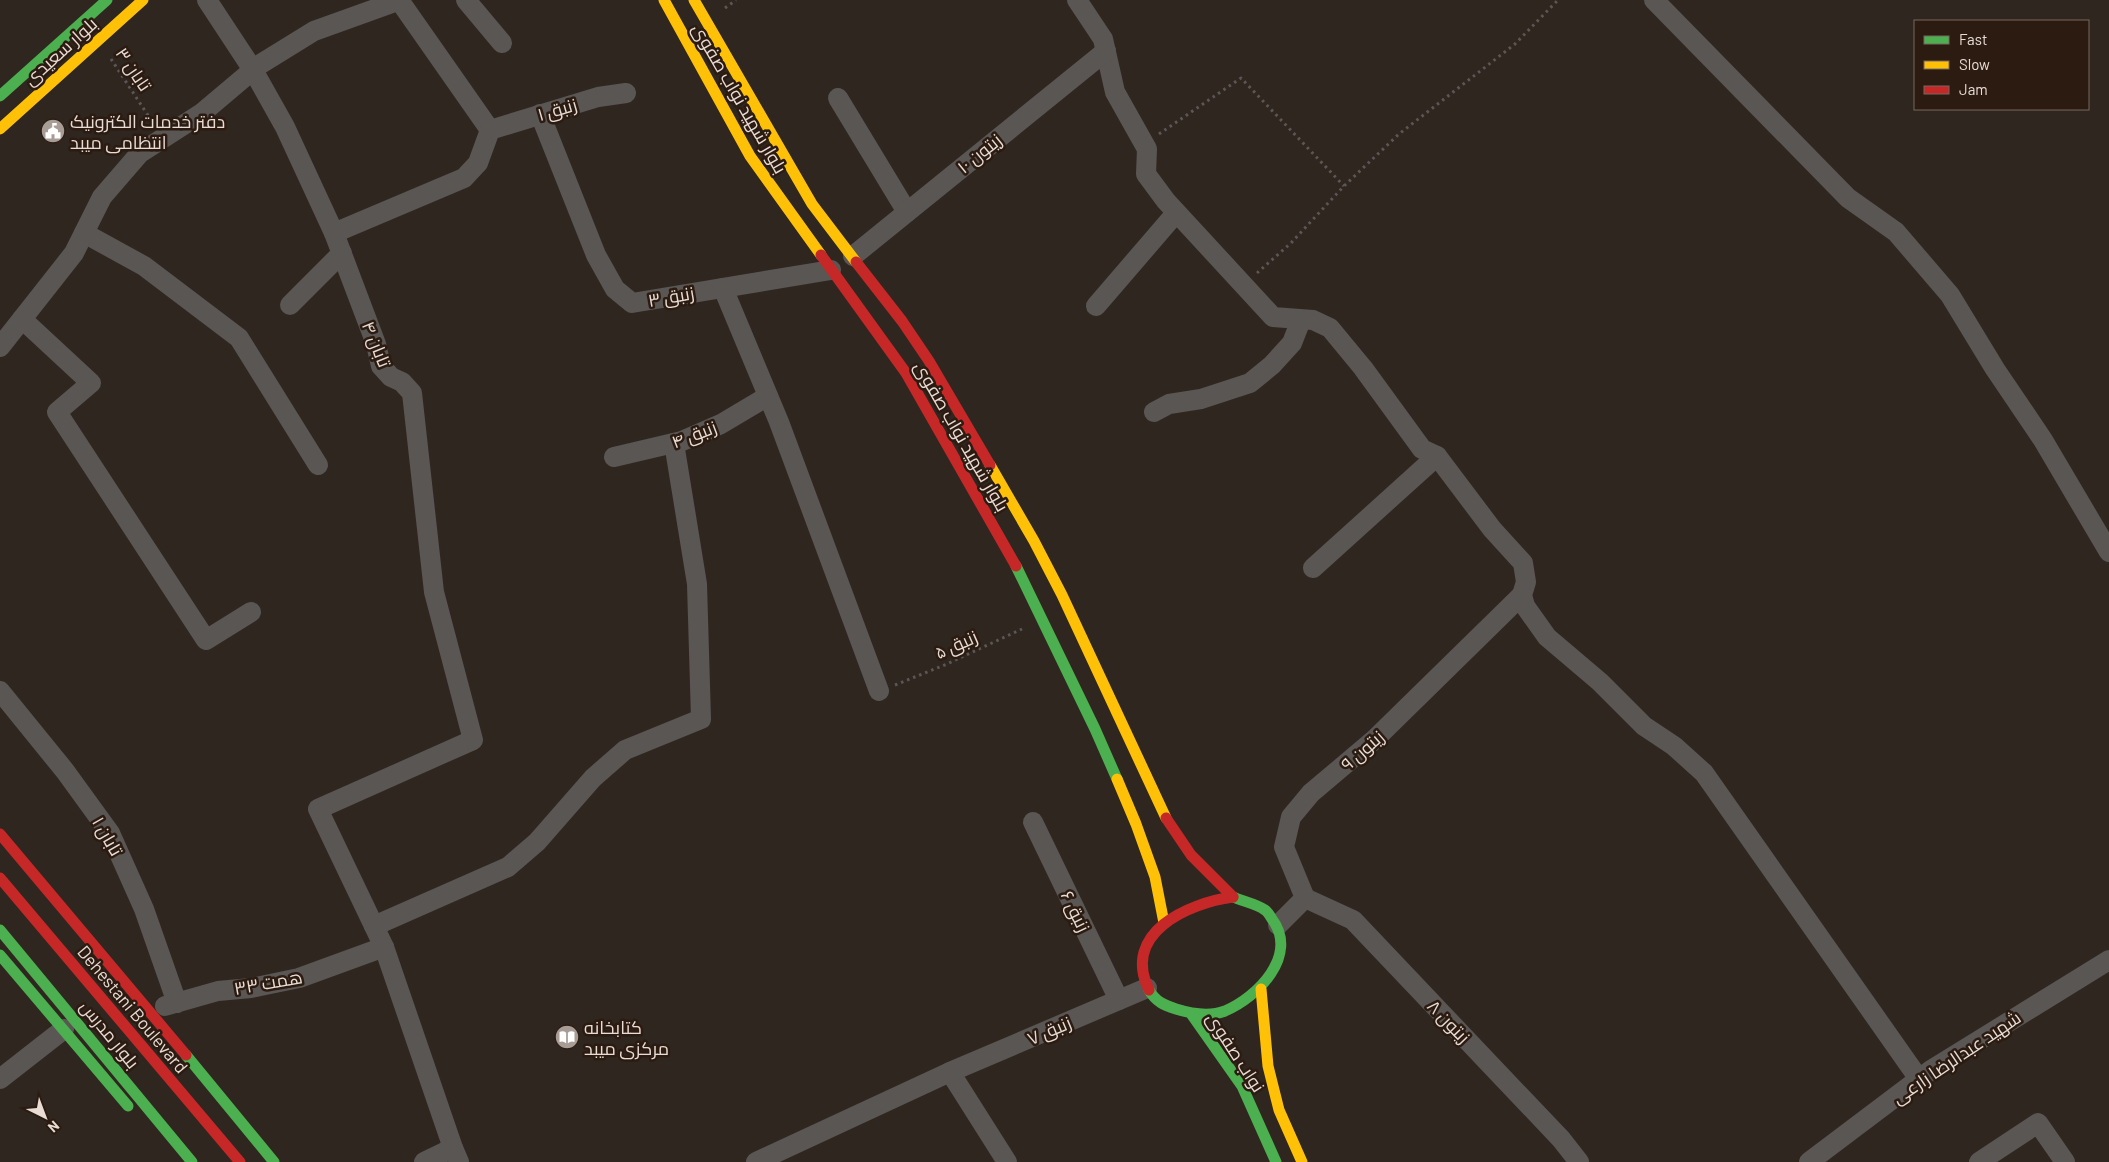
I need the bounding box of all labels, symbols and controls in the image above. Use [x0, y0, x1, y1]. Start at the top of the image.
street label: بلوار سعیدی [19, 12, 102, 90]
street label: بلوار شهید نواب صفوی [687, 19, 792, 178]
legend [1914, 20, 2089, 110]
text: Fast [1959, 30, 1987, 48]
street label: تابان ۳ [111, 43, 157, 96]
text: Slow [1959, 55, 1990, 73]
text: Jam [1959, 80, 1988, 98]
street label: زنبق ۱ [535, 93, 580, 127]
place label: دفتر خدمات الکترونیک انتظامی میبد [70, 110, 225, 154]
public building icon: دفتر خدمات الکترونیک انتظامی میبد [40, 118, 66, 144]
street label: زیتون ۱۰ [952, 128, 1006, 178]
street label: زنبق ۳ [646, 281, 696, 313]
street label: تابان ۴ [357, 318, 396, 371]
street label: بلوار شهید نواب صفوی [909, 357, 1014, 516]
street label: زنبق ۴ [668, 415, 720, 454]
street label: زنبق ۵ [931, 625, 982, 665]
street label: زیتون ۹ [1336, 725, 1389, 776]
street label: تابان ۱ [87, 813, 128, 860]
street label: زنبق ۶ [1055, 887, 1095, 936]
street label: Dehestani Boulevard [73, 941, 193, 1077]
street label: همت ۳۳ [232, 965, 304, 999]
street label: بلوار مدرس [75, 995, 144, 1073]
street label: زیتون ۸ [1422, 995, 1475, 1048]
street label: شهید عبدالرضا زارعی [1887, 1006, 2025, 1109]
street label: نواب صفوی [1201, 1008, 1270, 1097]
street label: زنبق ۷ [1024, 1011, 1075, 1051]
place label: کتابخانه مرکزی میبد [584, 1016, 669, 1060]
library icon: کتابخانه مرکزی میبد [554, 1024, 580, 1050]
north arrow [20, 1092, 70, 1142]
text: N [45, 1118, 63, 1136]

